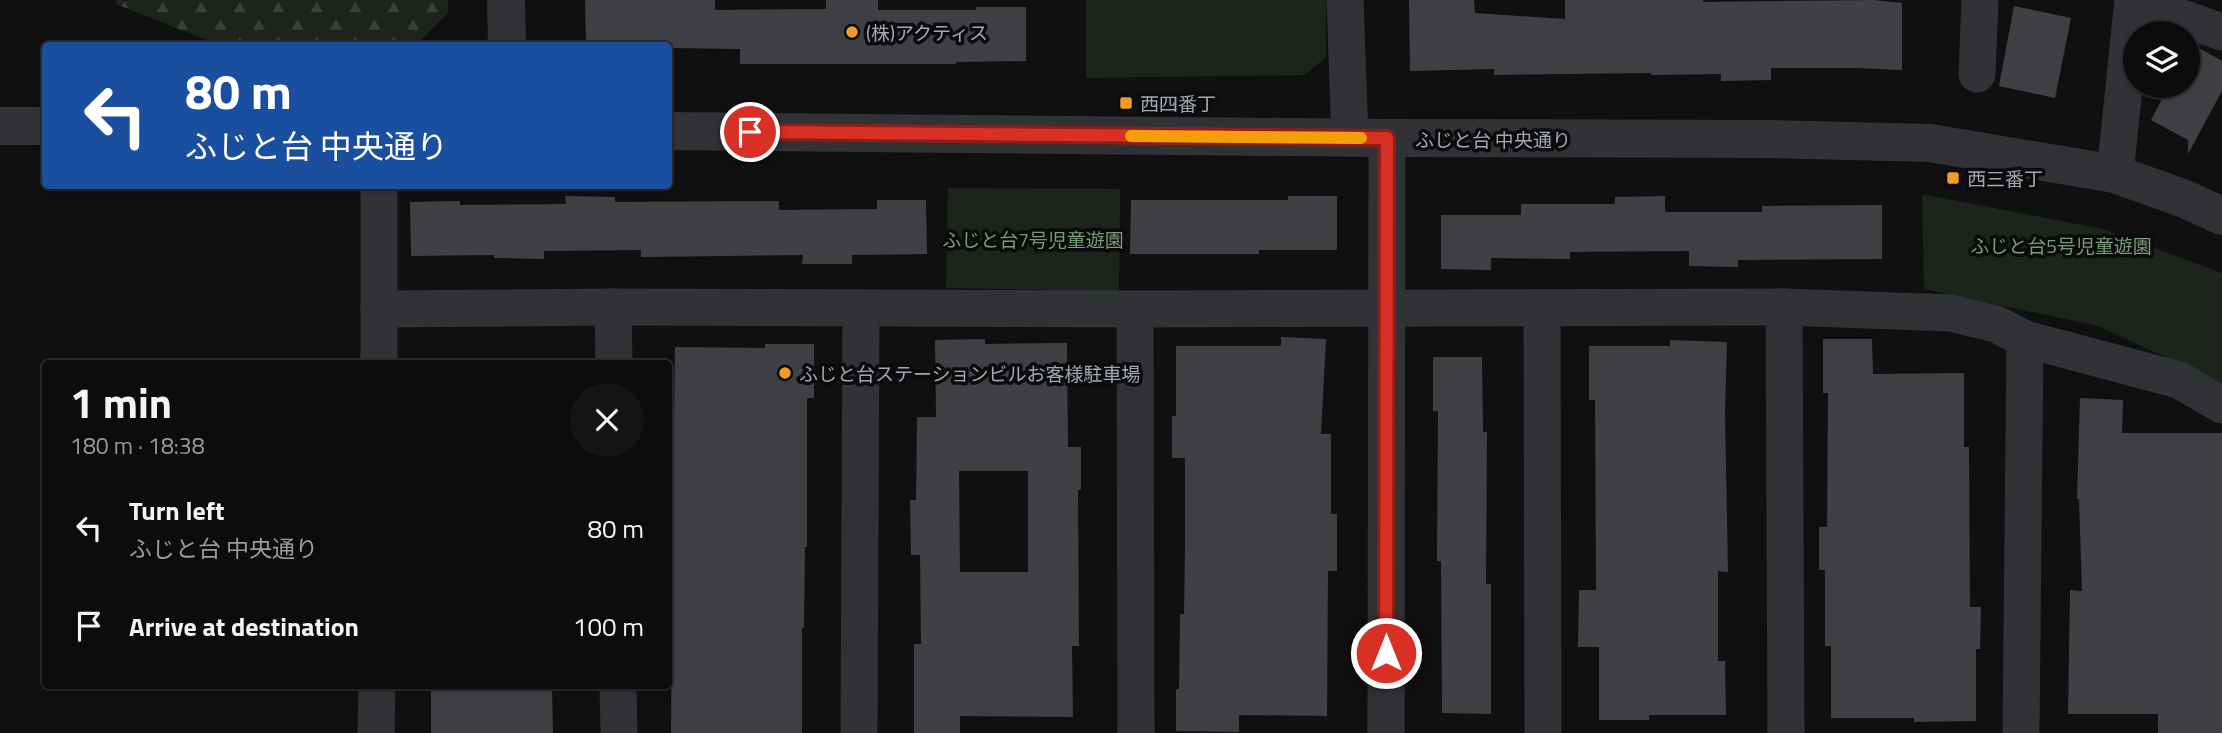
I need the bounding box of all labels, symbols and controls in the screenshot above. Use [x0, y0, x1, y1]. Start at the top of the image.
place label: (株)アクティス [866, 18, 988, 47]
map controls [2123, 21, 2200, 98]
button: layers [2123, 21, 2200, 98]
marker: (株)アクティス [844, 24, 860, 40]
text: 80 m [185, 53, 292, 128]
icon: left [70, 70, 161, 161]
place label: 西四番丁 [1140, 89, 1216, 118]
marker: 西四番丁 [1118, 95, 1134, 111]
pin [720, 102, 780, 162]
icon: arrive [731, 113, 769, 151]
text: ふじと台 中央通り [185, 122, 448, 170]
street label: ふじと台 中央通り [1415, 125, 1571, 154]
place label: 西三番丁 [1967, 164, 2043, 193]
marker: 西三番丁 [1945, 170, 1961, 186]
park label: ふじと台7号児童遊園 [942, 225, 1124, 254]
park label: ふじと台5号児童遊園 [1970, 231, 2152, 260]
place label: ふじと台ステーションビルお客様駐車場 [799, 359, 1141, 388]
marker: ふじと台ステーションビルお客様駐車場 [777, 365, 793, 381]
text: 1 min [70, 370, 172, 434]
button: close [570, 383, 644, 457]
text: 180 m · 18:38 [70, 428, 205, 463]
text: Turn left [129, 491, 224, 530]
icon: left [70, 509, 108, 547]
text: 80 m [587, 509, 644, 548]
text: ふじと台 中央通り [129, 531, 318, 566]
icon: arrive [70, 607, 108, 645]
text: Arrive at destination [129, 607, 359, 646]
text: 100 m [573, 607, 644, 646]
position arrow [1349, 616, 1423, 690]

